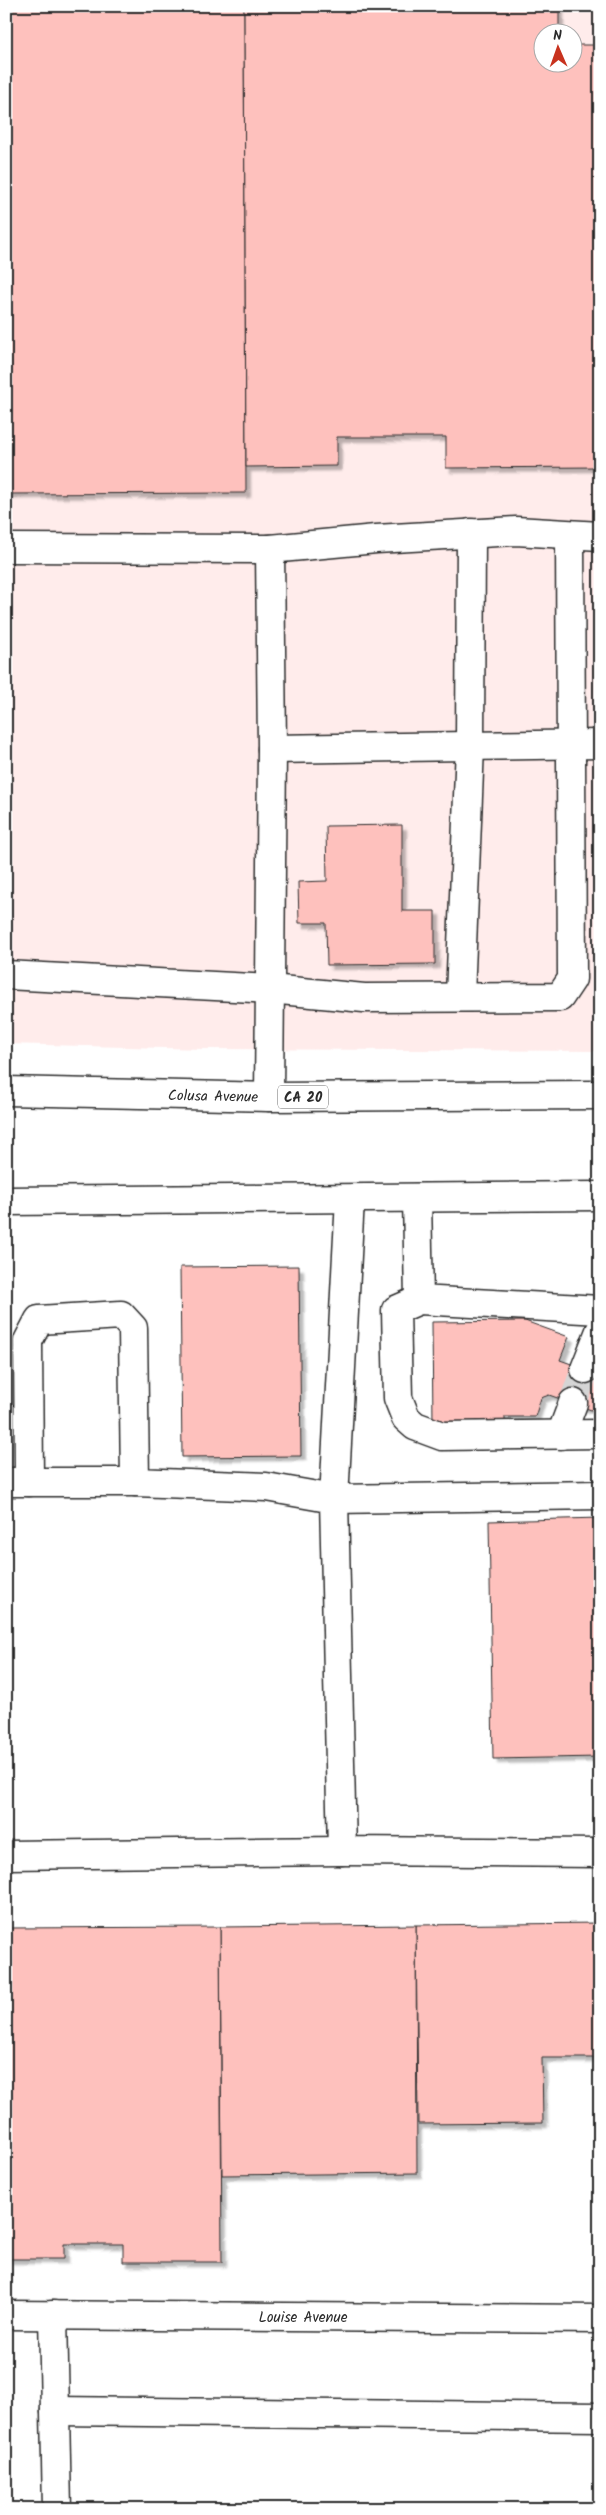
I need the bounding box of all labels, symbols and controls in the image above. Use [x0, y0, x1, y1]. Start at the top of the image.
north arrow [534, 22, 584, 72]
text: N [553, 25, 563, 47]
street label: Colusa Avenue [168, 1084, 259, 1110]
road number: CA 20 [278, 1086, 328, 1108]
street label: Louise Avenue [258, 2306, 348, 2330]

